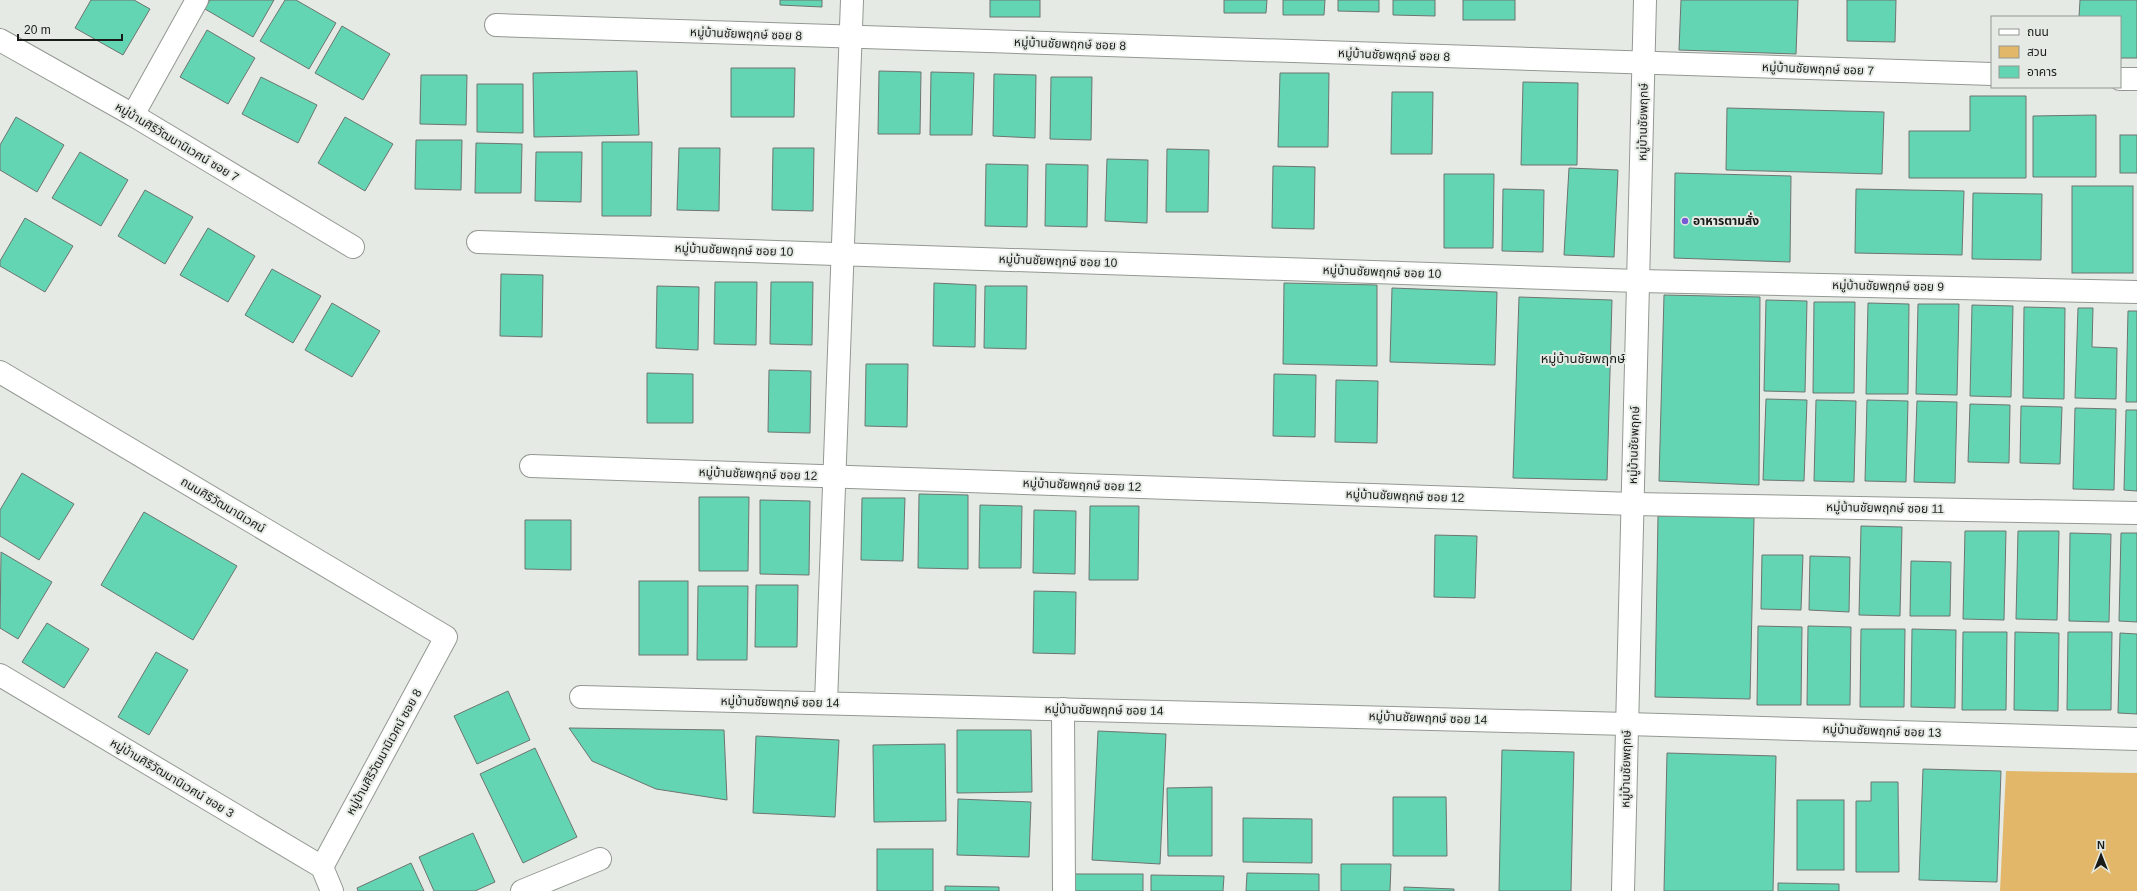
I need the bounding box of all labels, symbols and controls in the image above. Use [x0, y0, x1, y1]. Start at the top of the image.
scale bar [18, 16, 122, 42]
legend [1991, 16, 2121, 88]
text: 20 m [24, 23, 51, 37]
street label: หมู่บ้านชัยพฤกษ์ ซอย 8 [690, 25, 803, 43]
text: ถนน [2027, 25, 2049, 39]
street label: หมู่บ้านชัยพฤกษ์ ซอย 8 [1014, 35, 1127, 53]
text: สวน [2027, 45, 2047, 59]
street label: หมู่บ้านชัยพฤกษ์ ซอย 8 [1338, 46, 1451, 64]
street label: หมู่บ้านชัยพฤกษ์ ซอย 7 [1762, 60, 1875, 78]
text: อาคาร [2027, 65, 2057, 79]
street label: หมู่บ้านชัยพฤกษ์ [1635, 83, 1651, 161]
street label: หมู่บ้านศิริวัฒนานิเวศน์ ซอย 7 [113, 99, 242, 185]
place label: อาหารตามสั่ง [1693, 212, 1759, 228]
marker: อาหารตามสั่ง [1680, 216, 1690, 226]
street label: หมู่บ้านชัยพฤกษ์ ซอย 10 [674, 241, 794, 259]
street label: หมู่บ้านชัยพฤกษ์ ซอย 10 [998, 252, 1118, 270]
street label: หมู่บ้านชัยพฤกษ์ ซอย 10 [1322, 263, 1442, 281]
street label: หมู่บ้านชัยพฤกษ์ ซอย 9 [1832, 278, 1944, 294]
district label: หมู่บ้านชัยพฤกษ์ [1541, 351, 1625, 366]
street label: หมู่บ้านชัยพฤกษ์ [1626, 405, 1642, 484]
street label: หมู่บ้านชัยพฤกษ์ ซอย 12 [698, 465, 818, 483]
street label: ถนนศิริวัฒนานิเวศน์ [178, 474, 268, 536]
street label: หมู่บ้านชัยพฤกษ์ ซอย 12 [1022, 476, 1142, 494]
street label: หมู่บ้านชัยพฤกษ์ ซอย 12 [1345, 487, 1465, 505]
street label: หมู่บ้านชัยพฤกษ์ ซอย 11 [1826, 500, 1944, 516]
street label: หมู่บ้านศิริวัฒนานิเวศน์ ซอย 8 [343, 686, 425, 817]
street label: หมู่บ้านชัยพฤกษ์ ซอย 14 [721, 694, 840, 710]
street label: หมู่บ้านชัยพฤกษ์ ซอย 14 [1045, 702, 1164, 718]
street label: หมู่บ้านชัยพฤกษ์ ซอย 14 [1368, 709, 1488, 727]
street label: หมู่บ้านชัยพฤกษ์ ซอย 13 [1822, 722, 1942, 740]
street label: หมู่บ้านชัยพฤกษ์ [1618, 730, 1634, 808]
street label: หมู่บ้านศิริวัฒนานิเวศน์ ซอย 3 [108, 735, 237, 821]
north arrow [2081, 835, 2121, 875]
text: N [2097, 839, 2105, 851]

